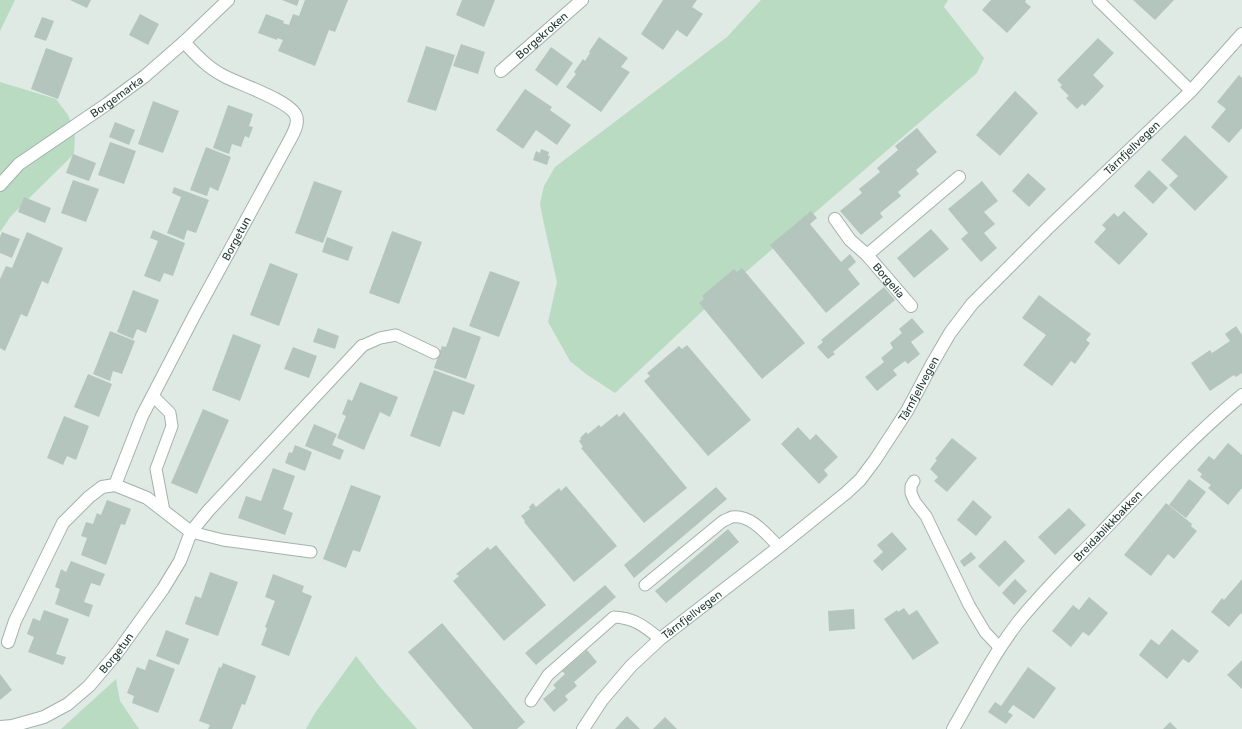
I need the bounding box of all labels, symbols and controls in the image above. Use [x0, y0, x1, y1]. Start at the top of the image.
street label: Borgekroken [513, 10, 571, 62]
street label: Borgemarka [88, 73, 146, 120]
street label: Tårnfjellvegen [1101, 118, 1163, 178]
street label: Borgetun [219, 215, 254, 263]
street label: Borgelia [870, 261, 907, 301]
street label: Tårnfjellvegen [896, 354, 942, 424]
street label: Breidablikkbakken [1071, 488, 1145, 564]
street label: Tårnfjellvegen [659, 588, 725, 642]
street label: Borgetun [97, 630, 136, 676]

